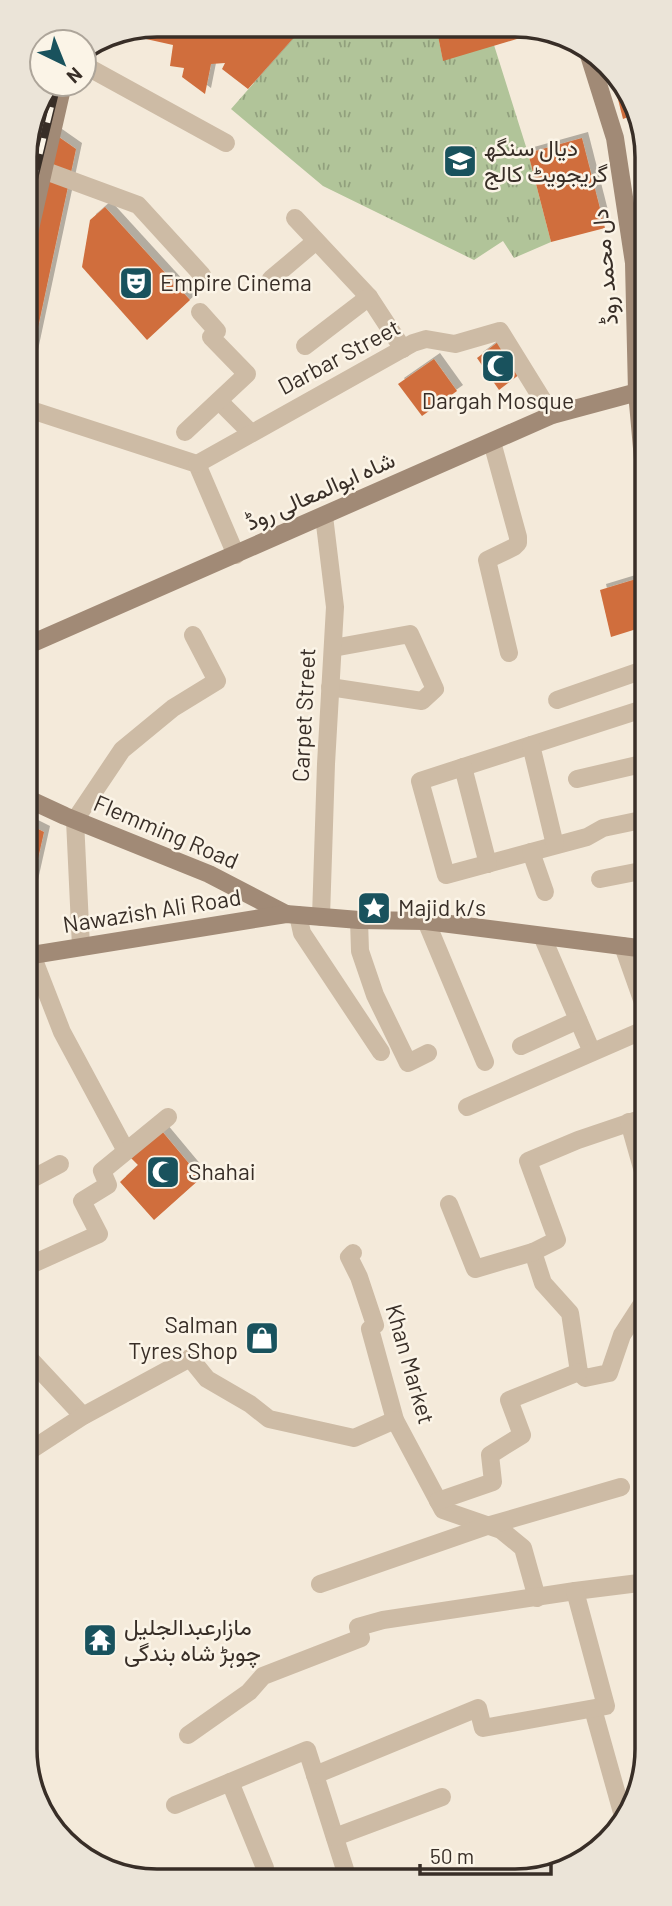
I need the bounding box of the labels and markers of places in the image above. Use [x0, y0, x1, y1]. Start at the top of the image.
place label: دیال سنگھ گریجویٹ کالج [484, 133, 608, 190]
school or university icon: دیال سنگھ گریجویٹ کالج [441, 142, 479, 180]
theatre icon: Empire Cinema [117, 264, 155, 302]
place label: Empire Cinema [160, 268, 312, 296]
mosque icon: Dargah Mosque [479, 347, 517, 385]
place label: Dargah Mosque [422, 386, 574, 414]
place icon: Majid k/s [355, 889, 393, 927]
place label: Majid k/s [398, 893, 486, 921]
mosque icon: Shahai [144, 1153, 182, 1191]
place label: Shahai [188, 1157, 256, 1185]
place label: Salman Tyres Shop [128, 1310, 238, 1364]
shop icon: Salman Tyres Shop [243, 1319, 281, 1357]
place label: مازارعبدالجلیل چوہڑ شاہ بندگی [124, 1612, 261, 1669]
temple icon: مازارعبدالجلیل چوہڑ شاہ بندگی [81, 1621, 119, 1659]

